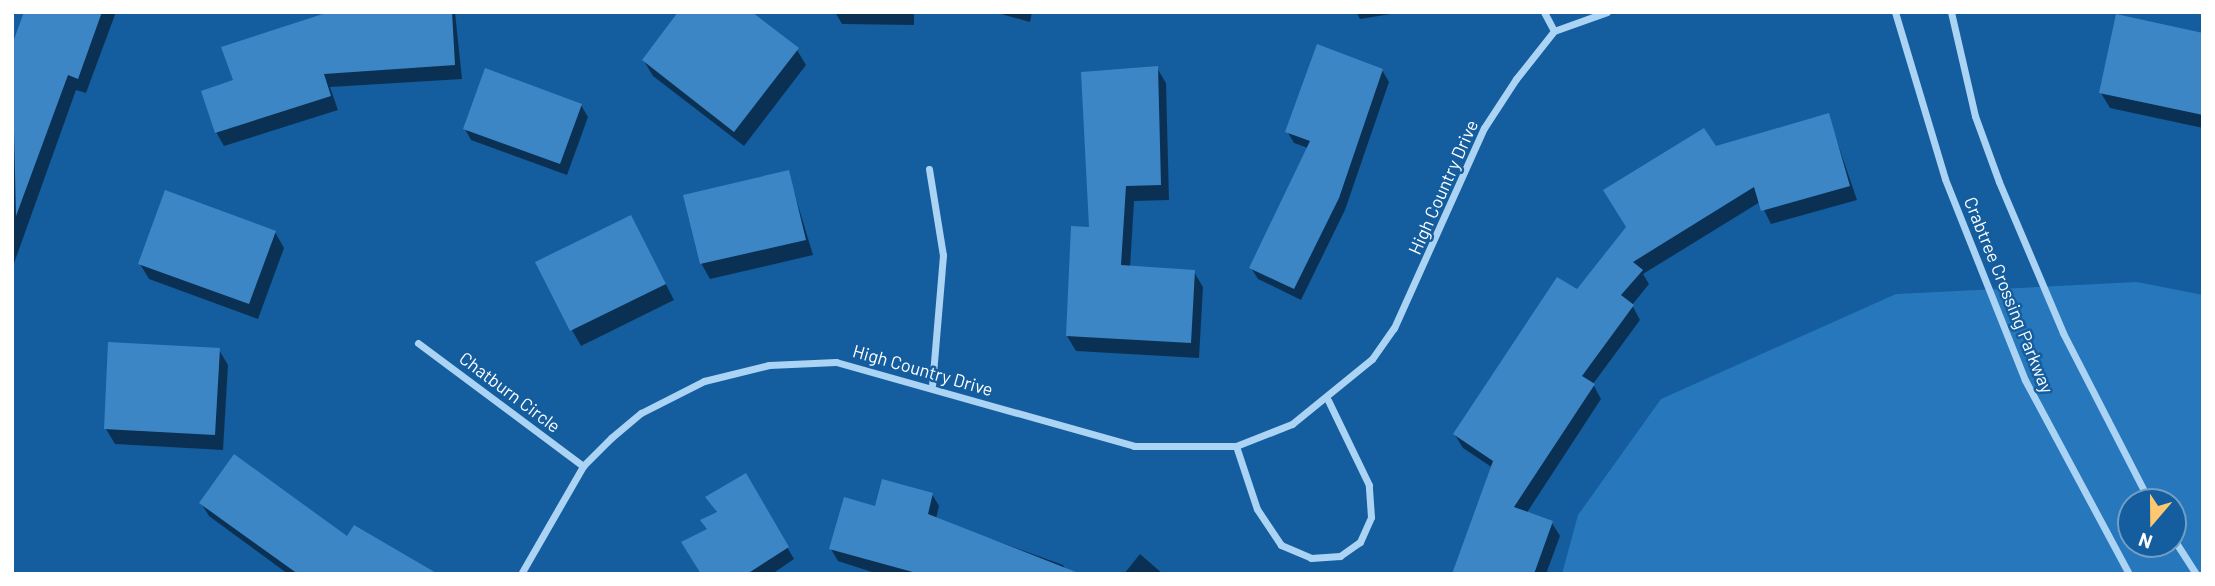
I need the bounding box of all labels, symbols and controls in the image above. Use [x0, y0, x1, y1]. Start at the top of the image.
street label: High Country Drive [1404, 116, 1482, 258]
street label: Crabtree Crossing Parkway [1960, 194, 2058, 396]
street label: High Country Drive [850, 340, 996, 400]
street label: Chatburn Circle [455, 347, 565, 437]
north arrow [2117, 488, 2187, 558]
text: N [2135, 528, 2155, 554]

